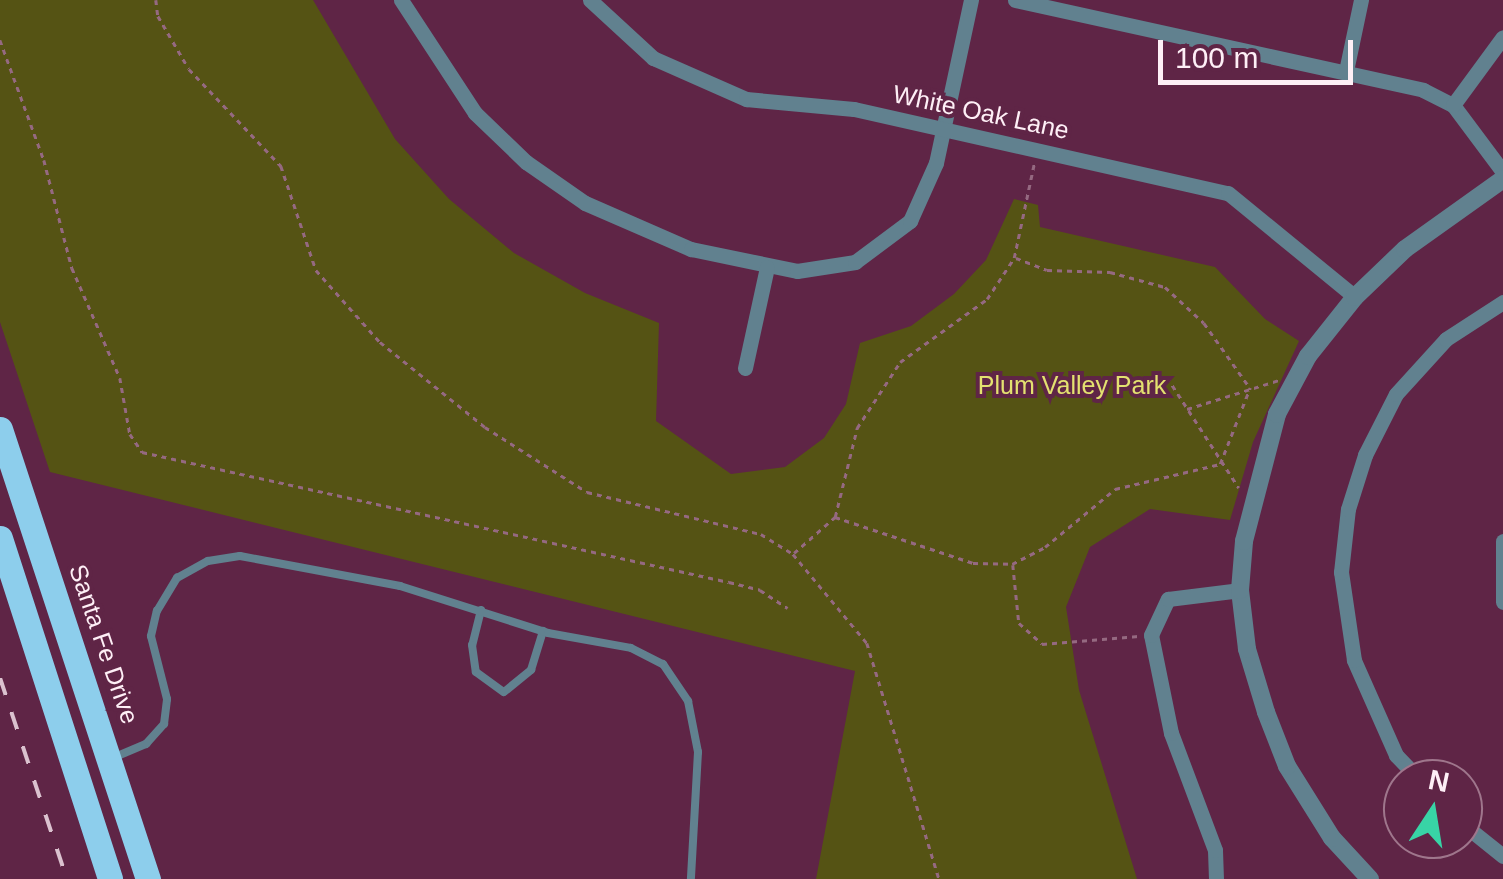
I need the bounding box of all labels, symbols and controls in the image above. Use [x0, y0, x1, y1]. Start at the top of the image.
scale bar [1163, 20, 1358, 82]
text: 100 m [1175, 41, 1258, 74]
street label: White Oak Lane [890, 79, 1072, 145]
park label: Plum Valley Park [978, 370, 1166, 400]
street label: Santa Fe Drive [63, 560, 145, 728]
north arrow [1383, 759, 1483, 859]
text: N [1426, 764, 1452, 798]

